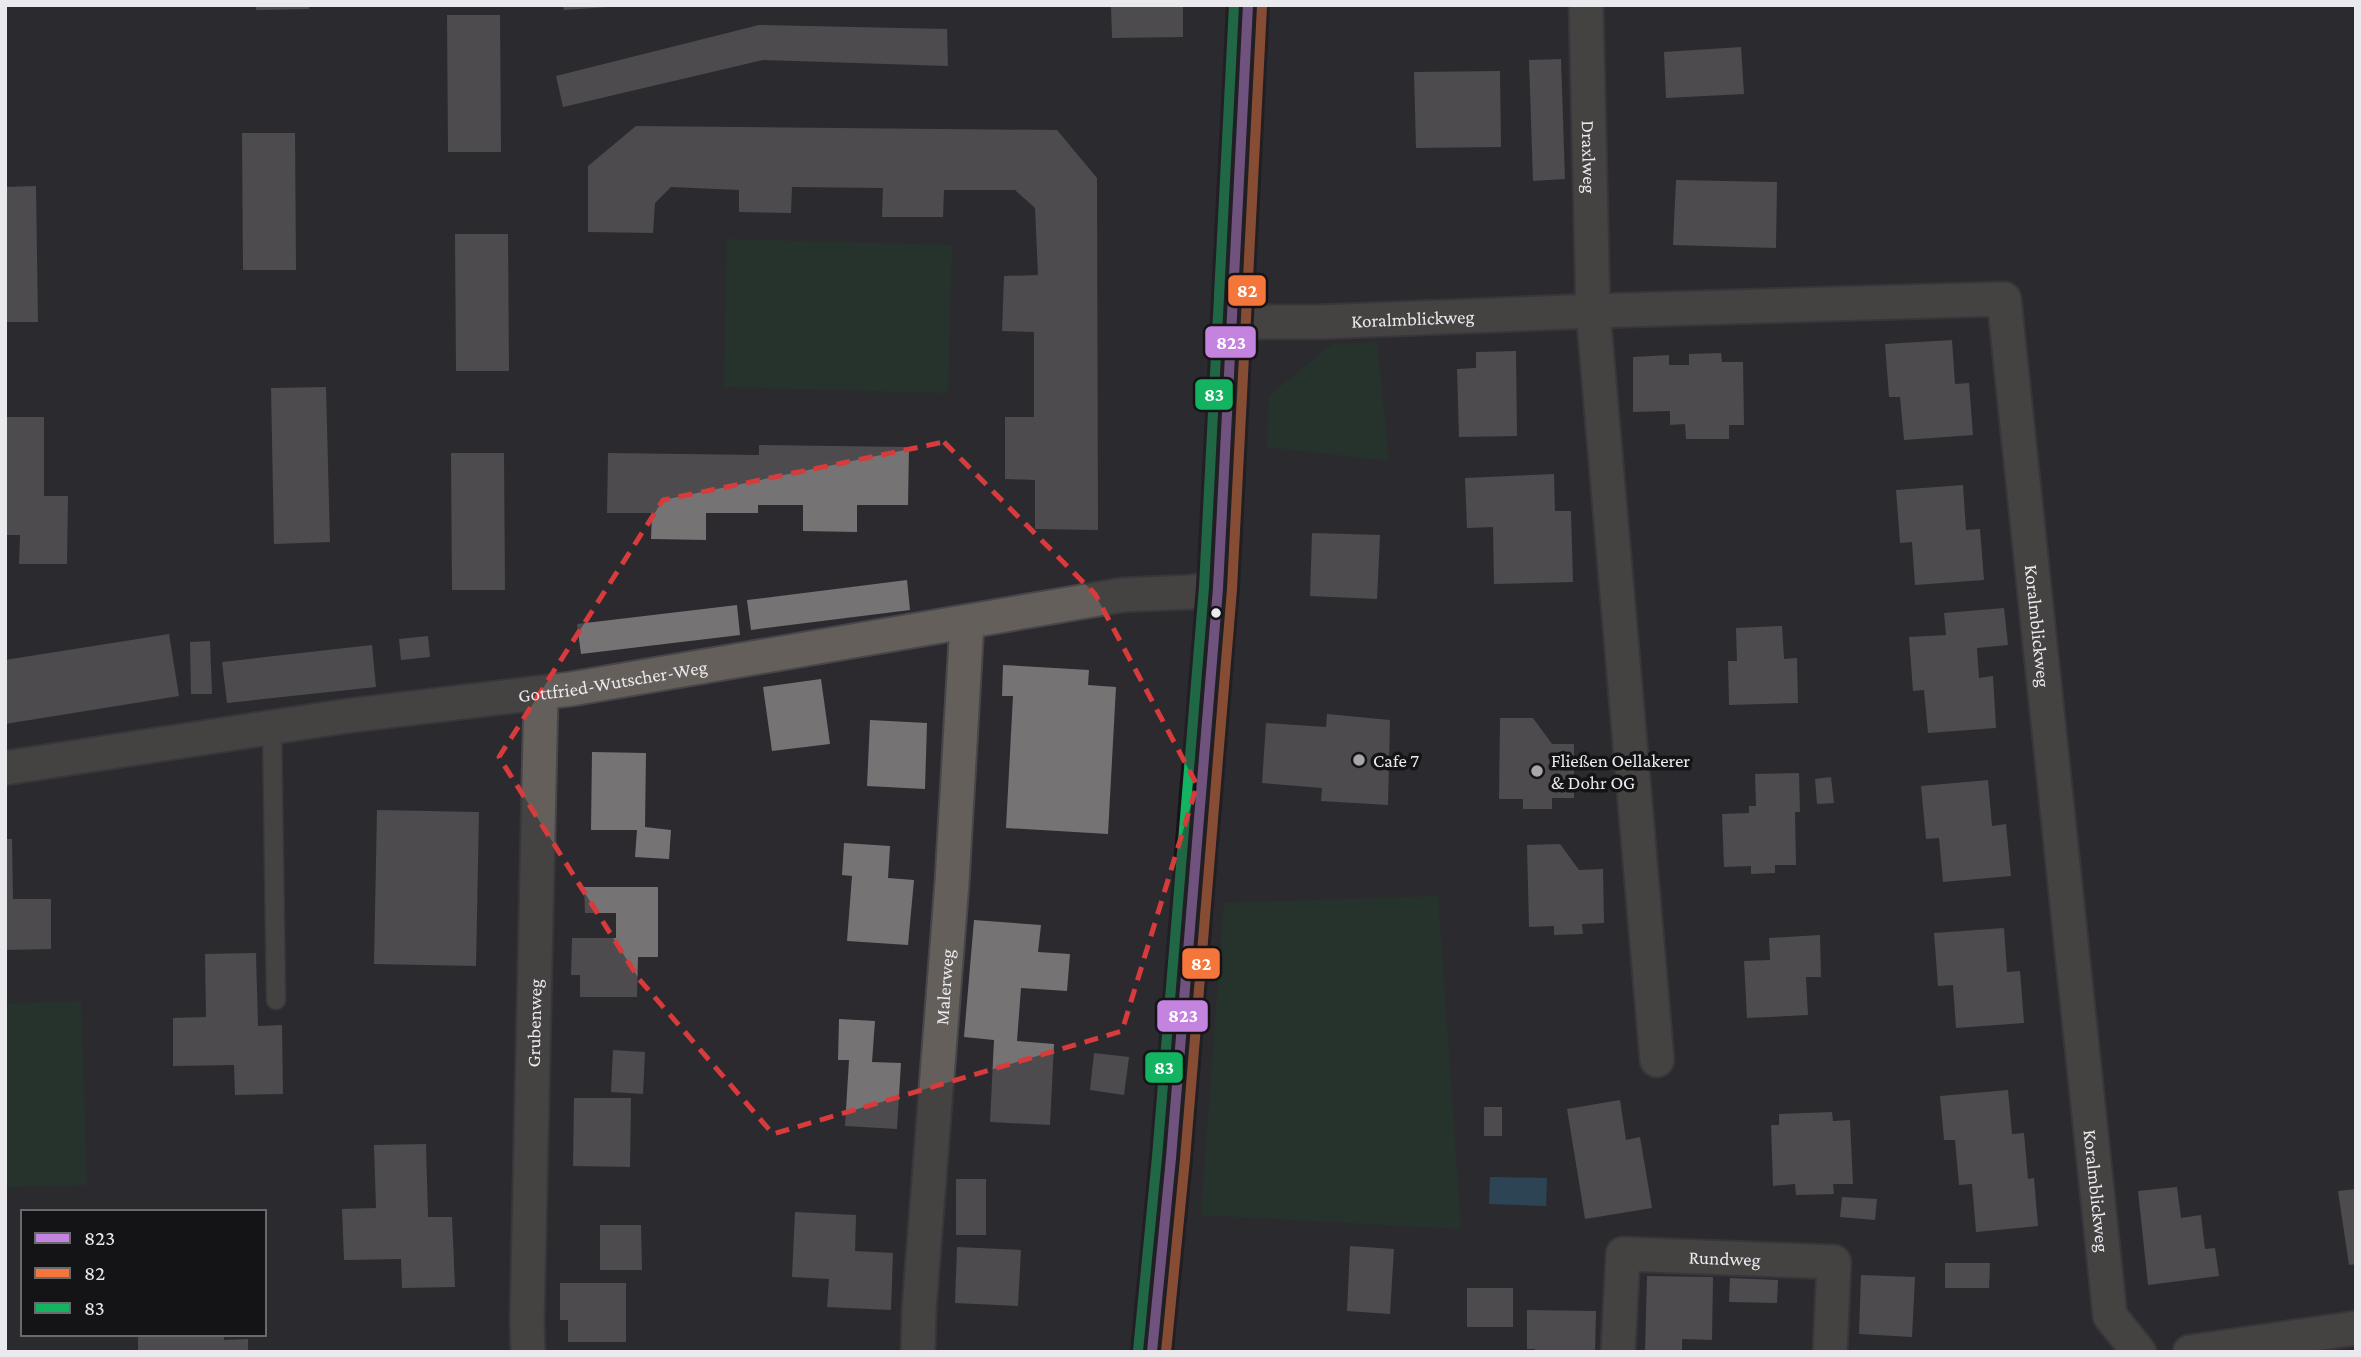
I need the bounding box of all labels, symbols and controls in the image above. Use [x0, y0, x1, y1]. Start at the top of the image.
street label: Draxlweg [1578, 120, 1600, 194]
line badge: 82 [1227, 274, 1267, 307]
text: 82 [1237, 280, 1258, 301]
street label: Koralmblickweg [1351, 306, 1475, 332]
line badge: 823 [1204, 325, 1257, 359]
text: 823 [1216, 332, 1246, 353]
line badge: 83 [1194, 378, 1234, 411]
text: 83 [1204, 384, 1224, 405]
street label: Koralmblickweg [2021, 563, 2054, 688]
unlabelled marker [1209, 606, 1223, 620]
street label: Gottfried-Wutscher-Weg [517, 656, 709, 706]
place label: Cafe 7 [1373, 750, 1419, 771]
place label: Fließen Oellakerer & Dohr OG [1551, 750, 1690, 793]
marker: Cafe 7 [1351, 752, 1367, 768]
marker: Fließen Oellakerer & Dohr OG [1529, 763, 1545, 779]
line badge: 82 [1181, 947, 1221, 980]
street label: Malerweg [931, 948, 958, 1026]
text: 82 [1191, 953, 1212, 974]
street label: Grubenweg [523, 979, 546, 1068]
line badge: 823 [1156, 999, 1209, 1033]
text: 823 [1168, 1005, 1198, 1026]
line badge: 83 [1144, 1051, 1184, 1084]
text: 83 [1154, 1057, 1174, 1078]
street label: Koralmblickweg [2080, 1128, 2113, 1253]
legend [21, 1210, 266, 1336]
text: 823 [84, 1226, 115, 1250]
street label: Rundweg [1688, 1247, 1761, 1270]
text: 82 [84, 1261, 105, 1285]
text: 83 [84, 1296, 105, 1320]

